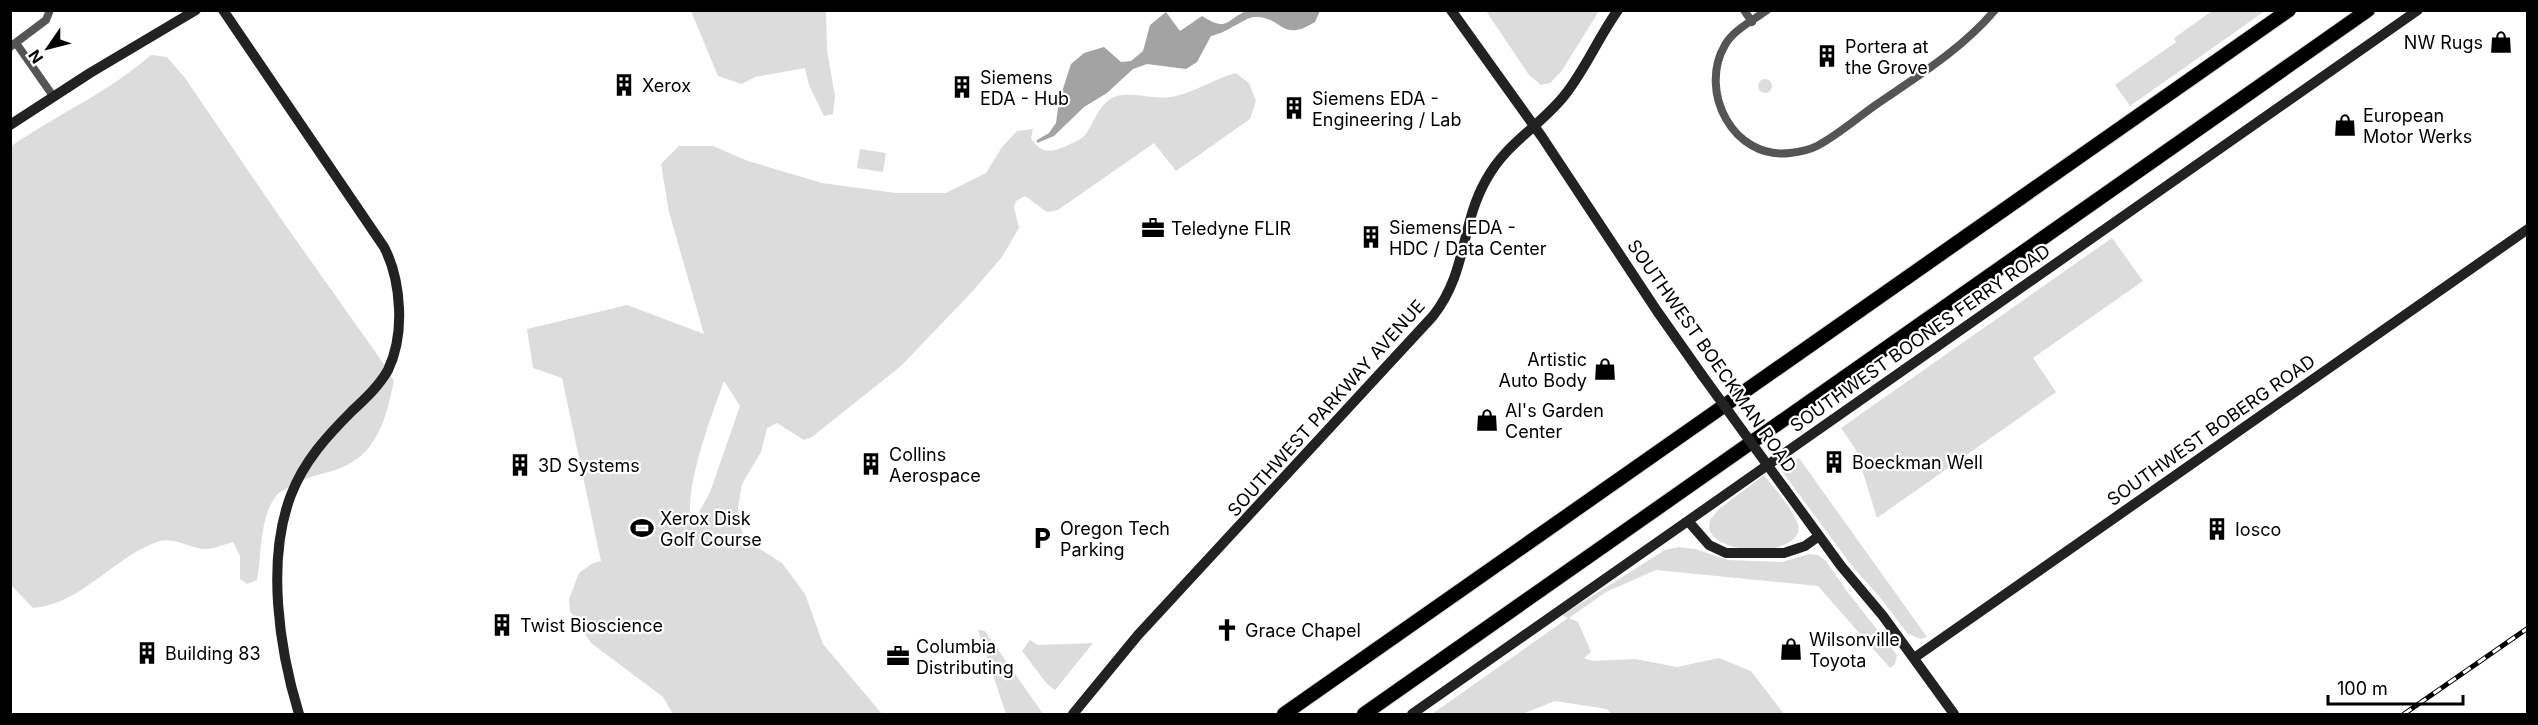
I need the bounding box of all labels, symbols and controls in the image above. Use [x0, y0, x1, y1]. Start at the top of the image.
north arrow [18, 18, 78, 78]
shop icon: NW Rugs [2488, 29, 2514, 55]
place label: NW Rugs [2404, 32, 2483, 53]
place label: Portera at the Grove [1845, 36, 1929, 78]
building icon: Portera at the Grove [1814, 43, 1840, 69]
text: N [24, 46, 47, 67]
place label: Siemens EDA - Hub [980, 67, 1069, 109]
building icon: Xerox [611, 72, 637, 98]
building icon: Siemens EDA - Hub [949, 74, 975, 100]
place label: Xerox [642, 75, 691, 96]
place label: Siemens EDA - Engineering / Lab [1312, 88, 1461, 130]
building icon: Siemens EDA - Engineering / Lab [1281, 95, 1307, 121]
place label: European Motor Werks [2363, 105, 2472, 147]
shop icon: European Motor Werks [2332, 112, 2358, 138]
office icon: Teledyne FLIR [1140, 215, 1166, 241]
place label: Siemens EDA - HDC / Data Center [1389, 217, 1547, 259]
place label: Teledyne FLIR [1171, 218, 1292, 239]
building icon: Siemens EDA - HDC / Data Center [1358, 224, 1384, 250]
street label: SOUTHWEST BOECKMAN ROAD [1623, 235, 1801, 477]
street label: SOUTHWEST BOONES FERRY ROAD [1786, 240, 2054, 436]
street label: SOUTHWEST PARKWAY AVENUE [1223, 295, 1429, 521]
place label: Artistic Auto Body [1499, 349, 1587, 391]
street label: SOUTHWEST BOBERG ROAD [2103, 350, 2319, 510]
shop icon: Artistic Auto Body [1592, 356, 1618, 382]
place label: Al's Garden Center [1505, 400, 1604, 442]
shop icon: Al's Garden Center [1474, 407, 1500, 433]
place label: Collins Aerospace [889, 444, 981, 486]
building icon: Boeckman Well [1821, 449, 1847, 475]
building icon: Collins Aerospace [858, 451, 884, 477]
building icon: 3D Systems [507, 452, 533, 478]
place label: Boeckman Well [1852, 452, 1983, 473]
place label: 3D Systems [538, 455, 640, 476]
place label: Xerox Disk Golf Course [660, 508, 762, 550]
sports icon: Xerox Disk Golf Course [629, 515, 655, 541]
building icon: Iosco [2204, 516, 2230, 542]
place label: Oregon Tech Parking [1060, 518, 1170, 560]
place label: Iosco [2235, 519, 2281, 540]
parking icon: Oregon Tech Parking [1029, 525, 1055, 551]
building icon: Twist Bioscience [489, 612, 515, 638]
place label: Twist Bioscience [520, 615, 663, 636]
church icon: Grace Chapel [1214, 617, 1240, 643]
place label: Grace Chapel [1245, 620, 1361, 641]
place label: Wilsonville Toyota [1809, 629, 1900, 671]
place label: Columbia Distributing [916, 636, 1014, 678]
shop icon: Wilsonville Toyota [1778, 636, 1804, 662]
building icon: Building 83 [134, 640, 160, 666]
place label: Building 83 [165, 643, 261, 664]
office icon: Columbia Distributing [885, 643, 911, 669]
scale bar [2328, 668, 2463, 706]
text: 100 m [2337, 678, 2388, 699]

